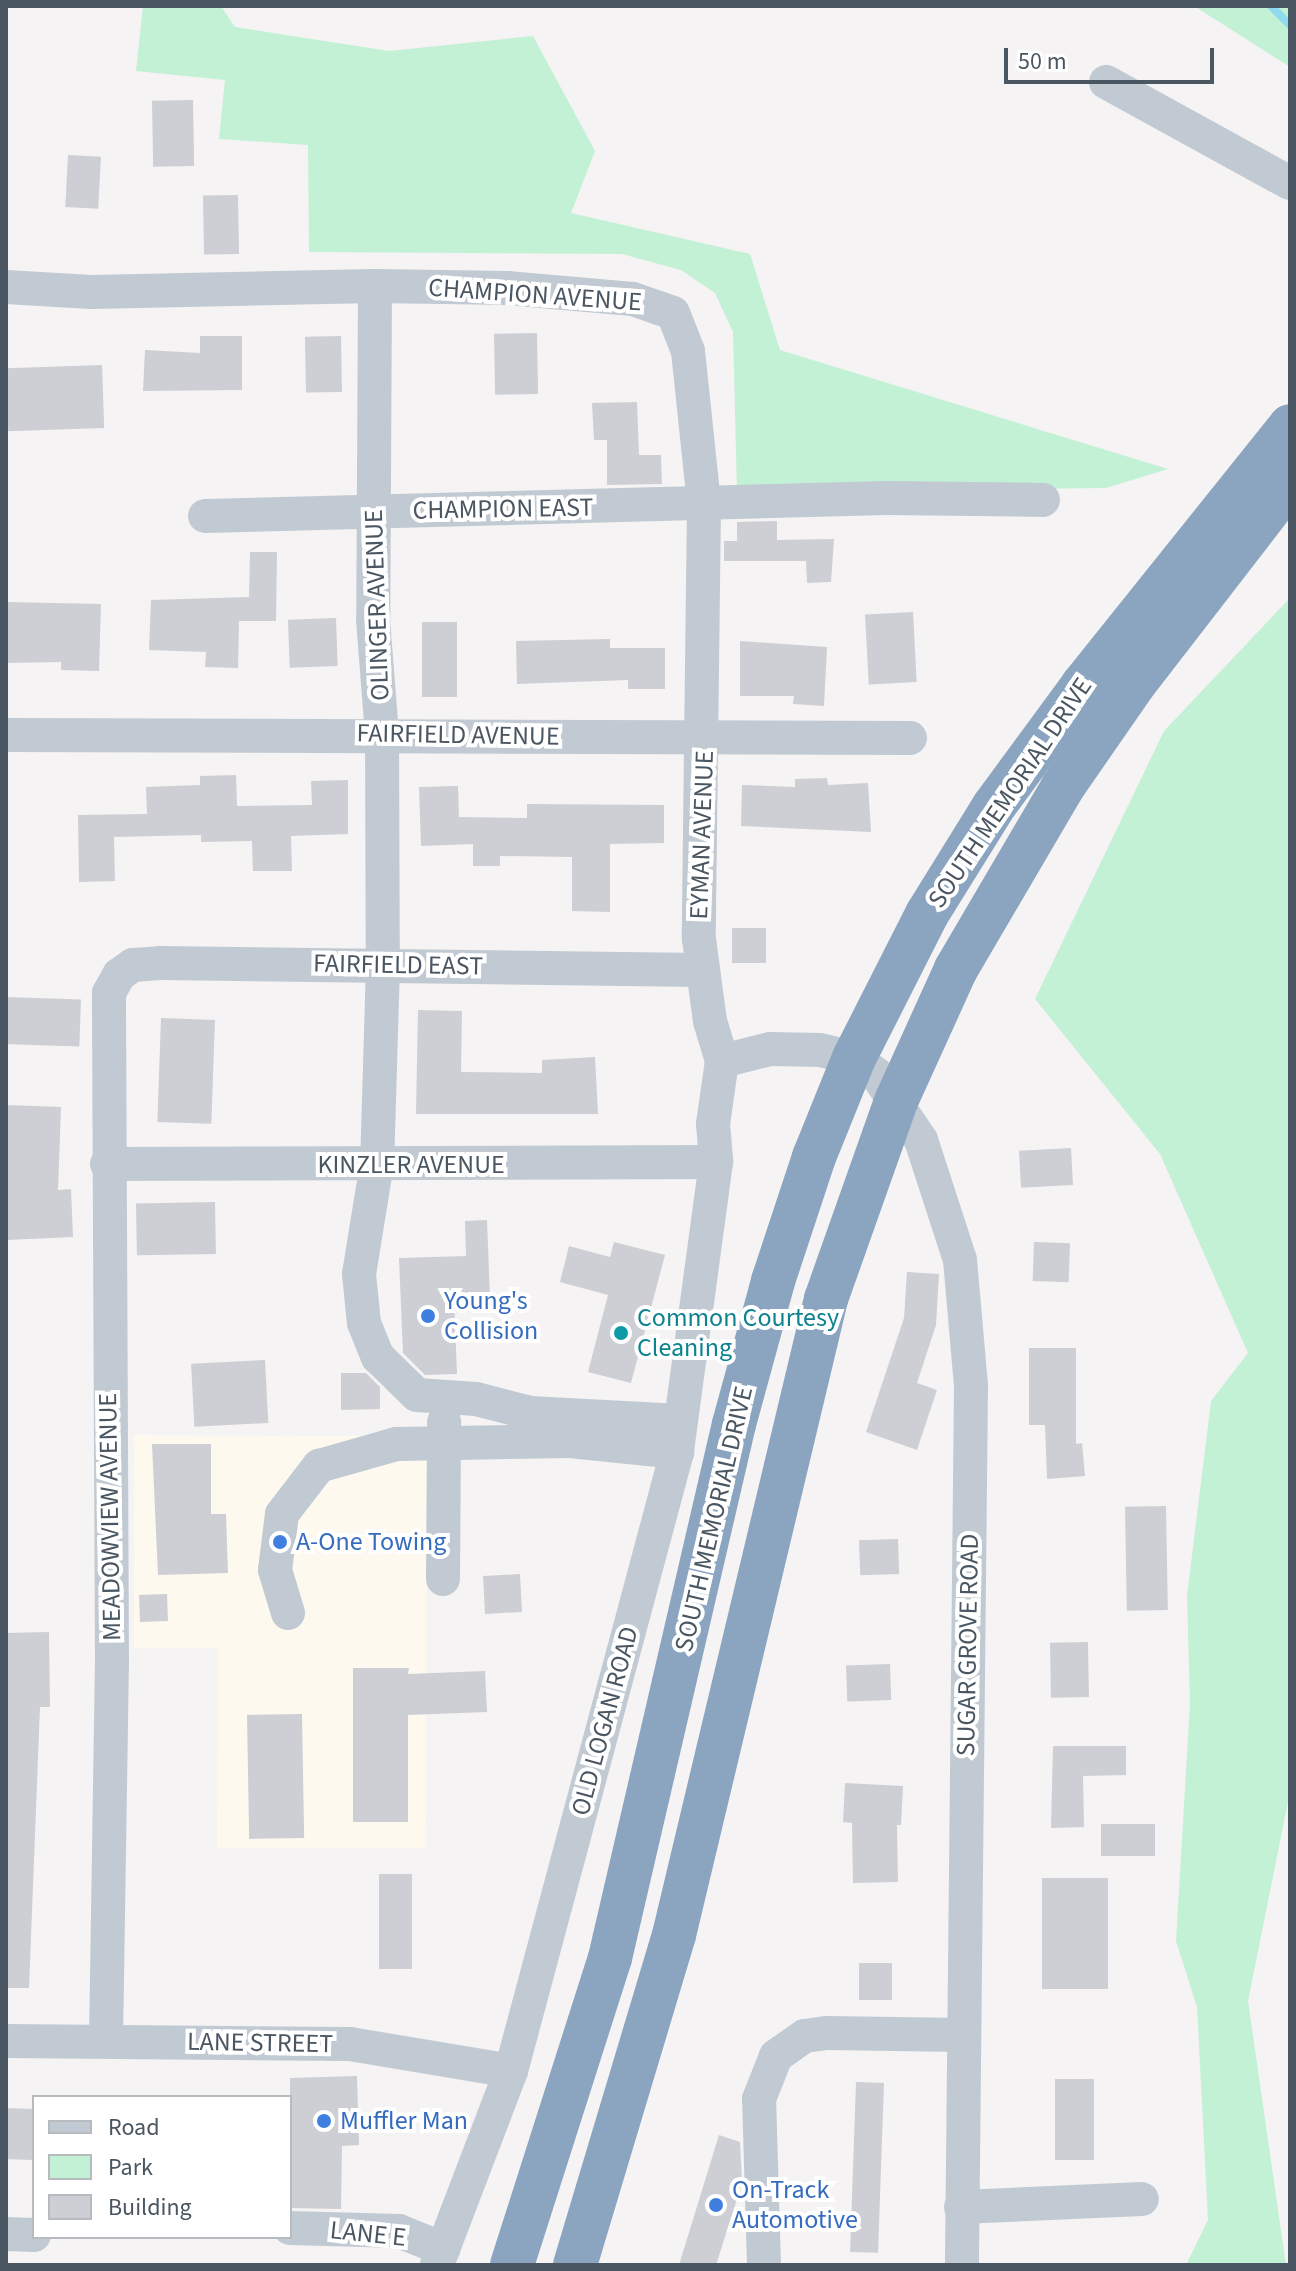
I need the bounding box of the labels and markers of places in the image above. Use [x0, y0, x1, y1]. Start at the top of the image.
place label: Young's Collision [444, 1285, 538, 1346]
place label: Common Courtesy Cleaning [637, 1302, 839, 1364]
marker: Young's Collision [419, 1307, 437, 1325]
marker: Common Courtesy Cleaning [612, 1324, 630, 1342]
place label: A-One Towing [296, 1526, 446, 1558]
marker: A-One Towing [271, 1533, 289, 1551]
place label: Muffler Man [340, 2105, 468, 2137]
marker: Muffler Man [315, 2112, 333, 2130]
place label: On-Track Automotive [732, 2174, 858, 2236]
marker: On-Track Automotive [707, 2196, 725, 2214]

